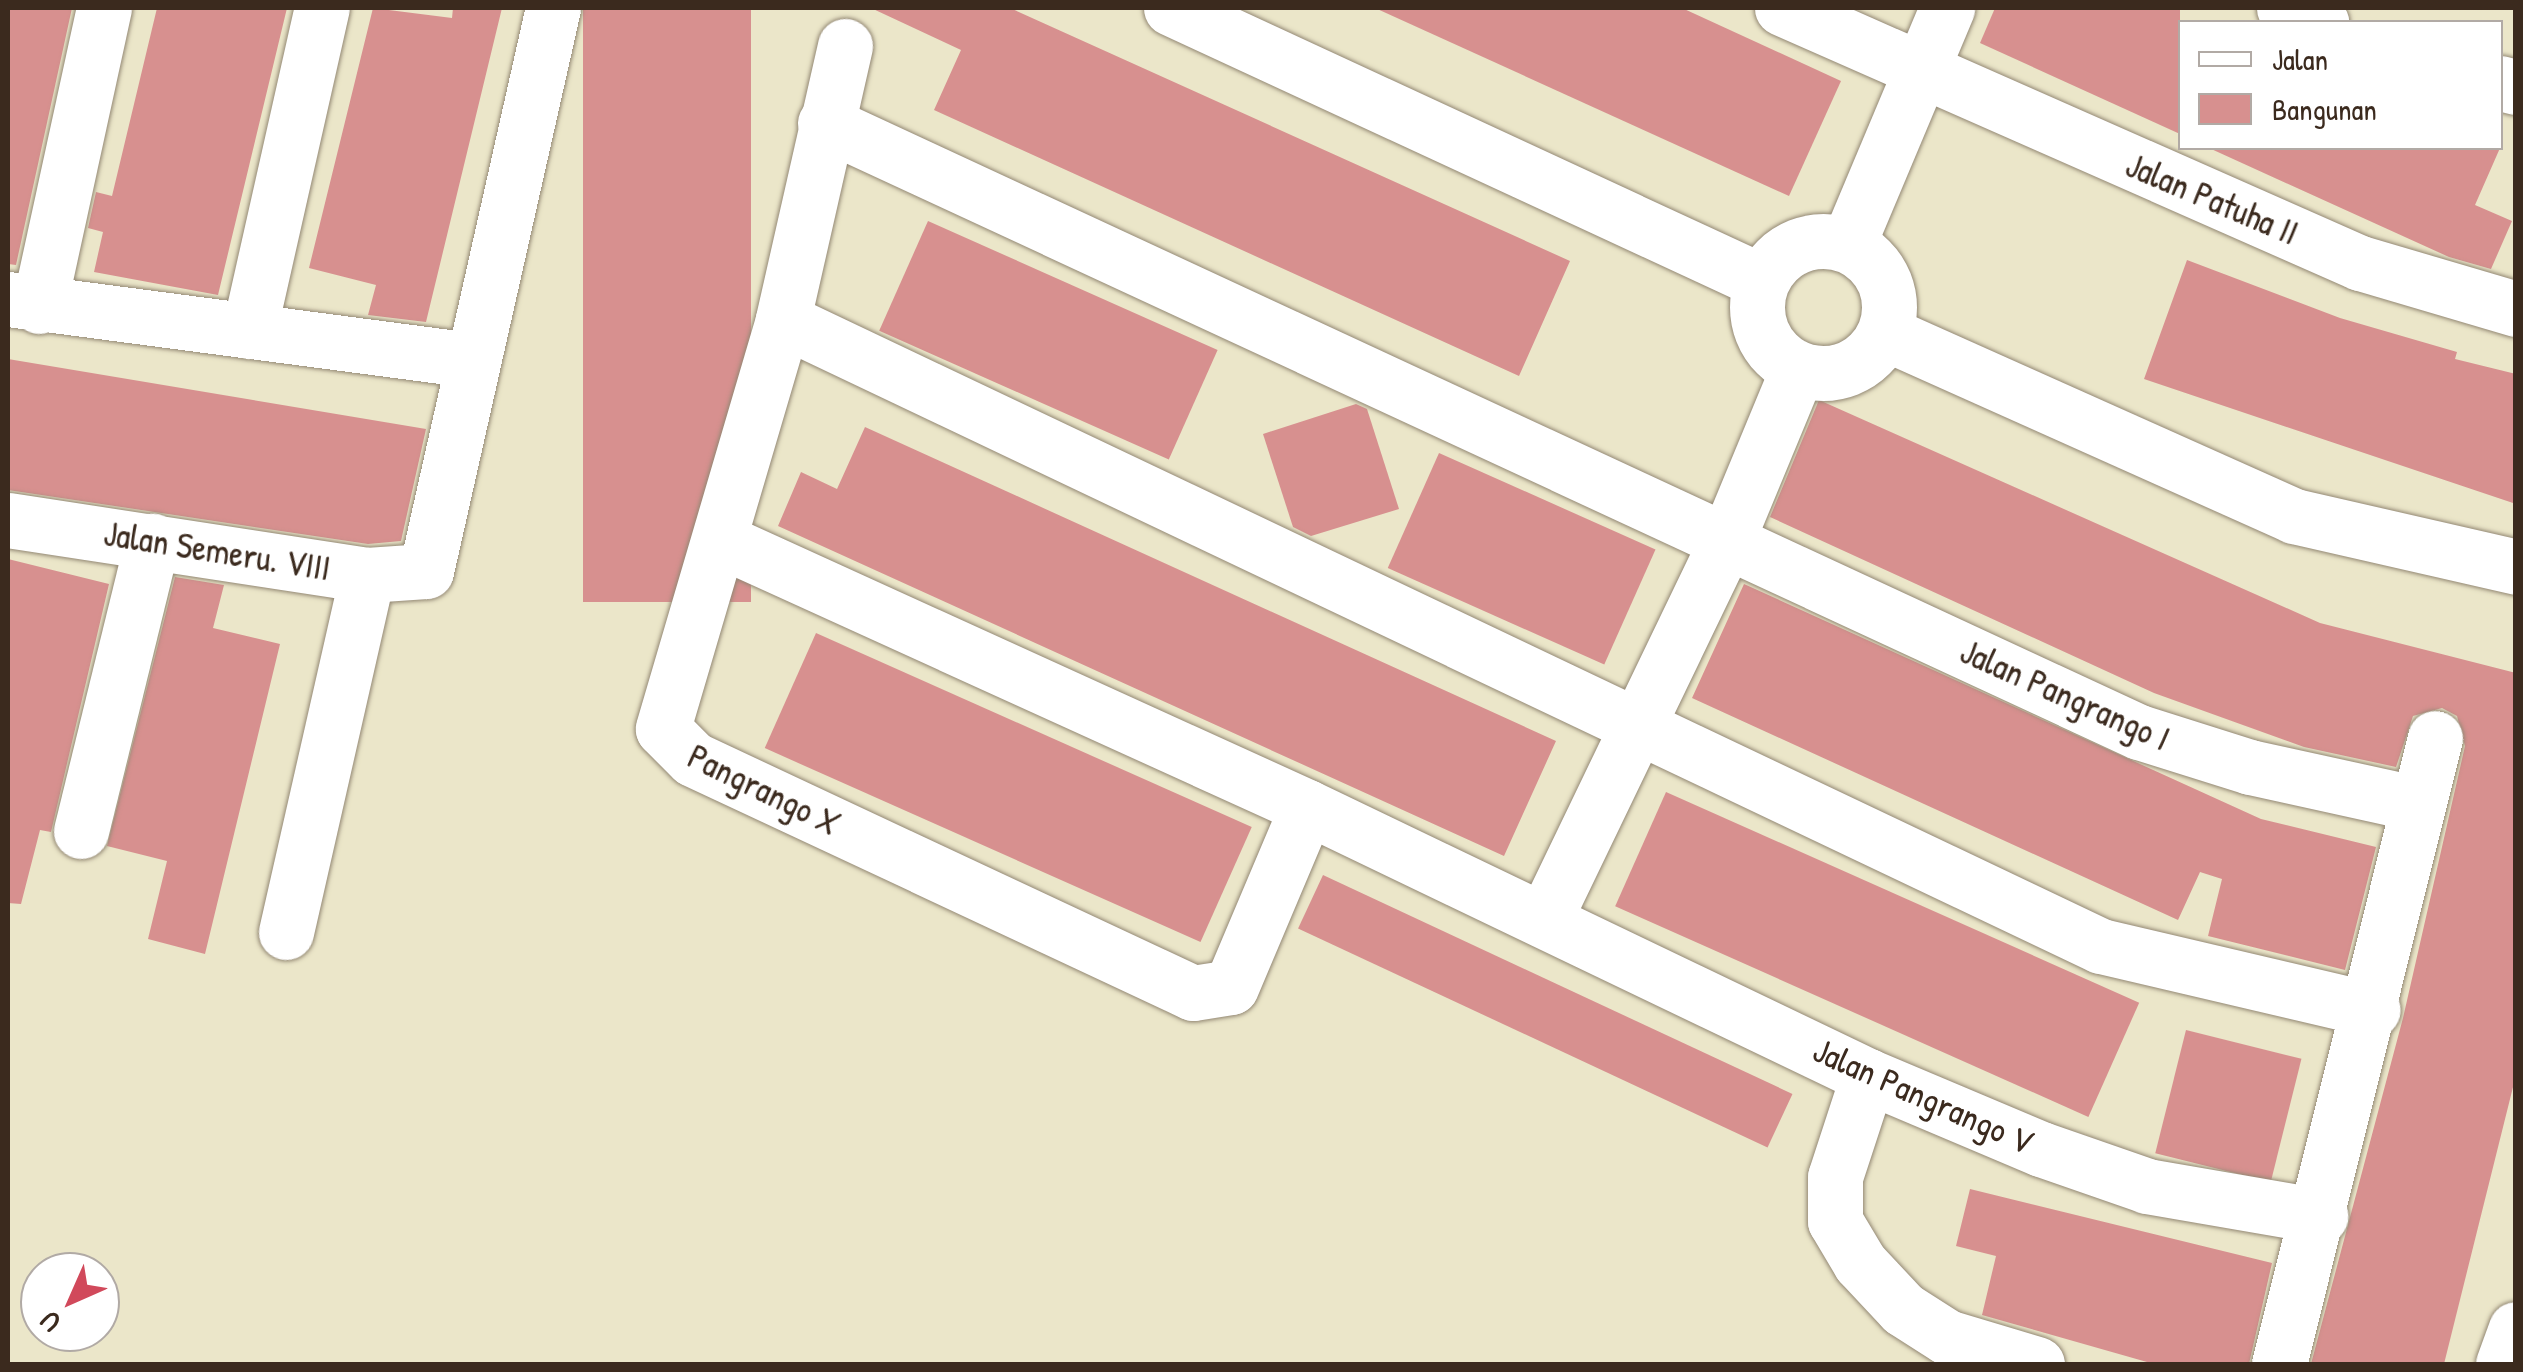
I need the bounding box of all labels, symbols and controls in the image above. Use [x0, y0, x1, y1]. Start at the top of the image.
legend [2178, 20, 2503, 150]
text: Jalan [2272, 39, 2328, 79]
text: Bangunan [2272, 89, 2377, 129]
street label: Jalan Patuha II [2120, 144, 2304, 254]
street label: Jalan Semeru. VIII [101, 512, 333, 590]
street label: Jalan Pangrango I [1954, 630, 2176, 760]
street label: Pangrango X [681, 735, 847, 845]
street label: Jalan Pangrango V [1807, 1029, 2039, 1163]
north arrow [20, 1252, 120, 1352]
text: U [31, 1303, 69, 1341]

